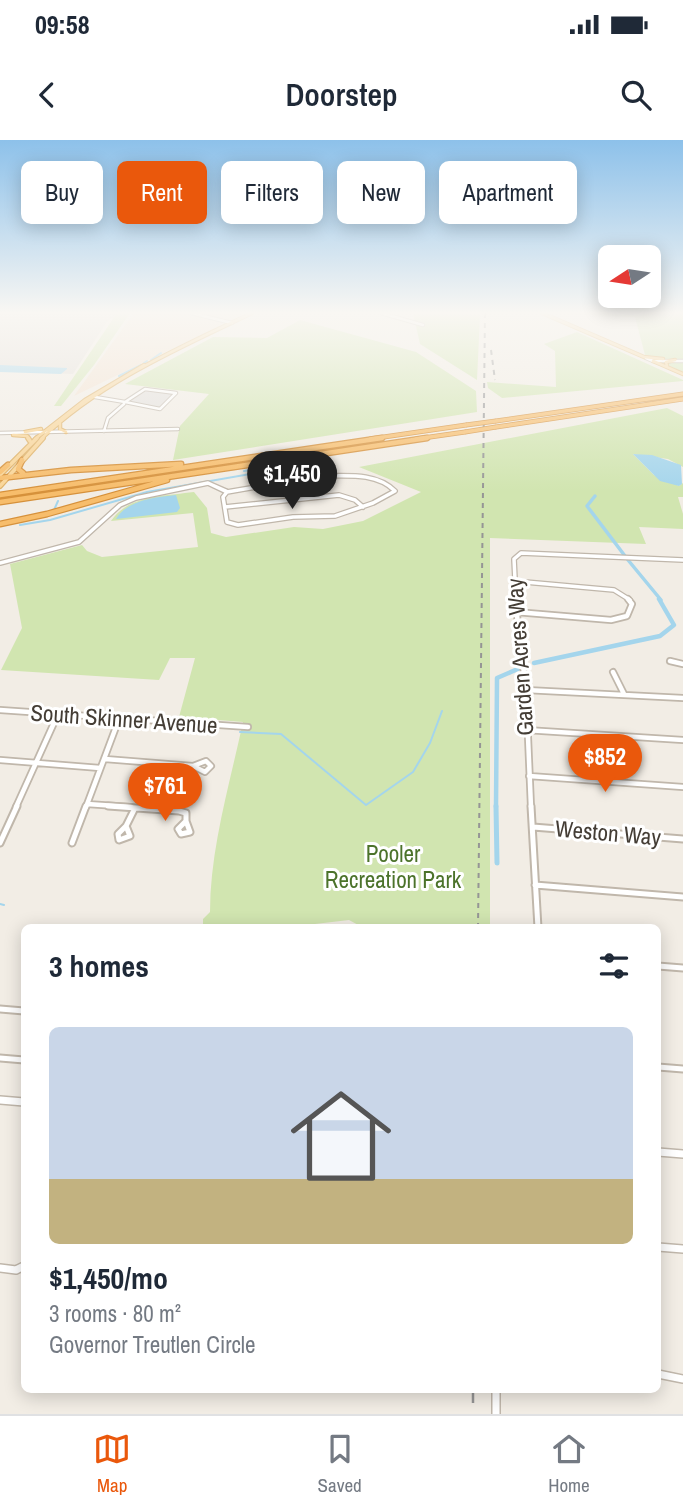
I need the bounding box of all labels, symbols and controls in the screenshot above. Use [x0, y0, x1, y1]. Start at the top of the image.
text: 09:58 [35, 7, 90, 42]
text: Doorstep [285, 73, 398, 116]
icon: back [28, 76, 66, 114]
icon: search [617, 76, 655, 114]
chip: Buy [21, 161, 103, 224]
chip: Rent [117, 161, 207, 224]
chip: Filters [221, 161, 323, 224]
chip: New [337, 161, 425, 224]
chip: Apartment [439, 161, 577, 224]
north arrow [598, 245, 662, 308]
map controls [598, 245, 661, 308]
pin: $1,450 [235, 452, 349, 511]
text: $1,450 [263, 458, 321, 489]
street label: Garden Acres Way [499, 577, 540, 737]
street label: South Skinner Avenue [29, 697, 219, 740]
pin: $852 [564, 734, 646, 794]
text: $852 [584, 741, 626, 772]
pin: $761 [124, 764, 206, 823]
text: $761 [144, 770, 186, 801]
street label: Weston Way [554, 812, 663, 853]
park label: Pooler Recreation Park [325, 838, 462, 895]
text: 3 homes [49, 946, 149, 986]
icon: filters [595, 947, 633, 985]
icon: home [278, 1073, 404, 1199]
text: $1,450/mo [49, 1258, 168, 1298]
text: 3 rooms · 80 m² [49, 1298, 181, 1329]
text: Governor Treutlen Circle [49, 1329, 256, 1360]
tab: Map [93, 1430, 131, 1498]
tab: Saved [318, 1430, 362, 1498]
tab: Home [548, 1430, 590, 1498]

